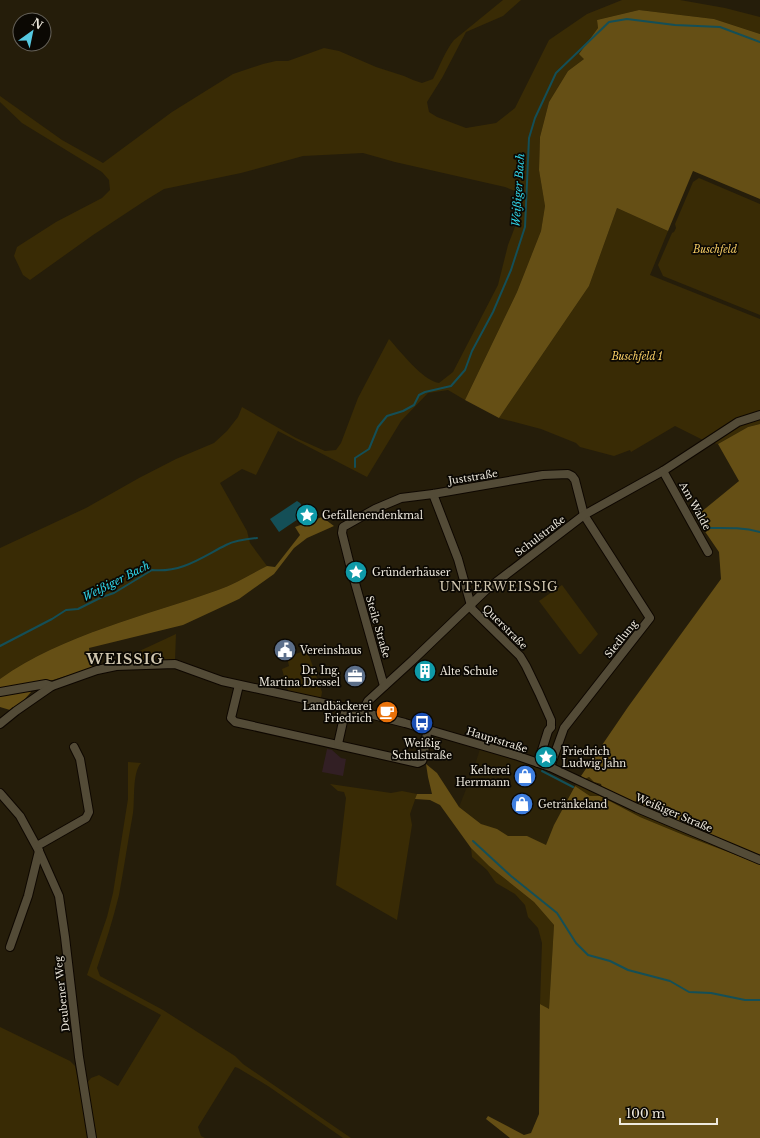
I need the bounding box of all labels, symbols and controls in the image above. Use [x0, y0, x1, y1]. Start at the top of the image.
north arrow [12, 12, 52, 52]
text: N [29, 15, 46, 33]
water label: Weißiger Bach [508, 153, 528, 227]
park label: Buschfeld [692, 243, 737, 256]
park label: Buschfeld 1 [610, 350, 663, 363]
street label: Juststraße [445, 467, 499, 488]
street label: Am Walde [676, 479, 714, 533]
place icon: Gefallenendenkmal [294, 502, 320, 528]
place label: Gefallenendenkmal [322, 509, 423, 522]
street label: Schulstraße [512, 513, 568, 559]
water label: Weißiger Bach [80, 558, 152, 604]
place icon: Gründerhäuser [343, 559, 369, 585]
place label: Gründerhäuser [372, 566, 451, 579]
district label: UNTERWEISSIG [439, 579, 559, 594]
street label: Steile Straße [363, 594, 393, 660]
street label: Querstraße [480, 602, 530, 652]
street label: Siedlung [602, 617, 641, 661]
public building icon: Vereinshaus [272, 637, 298, 663]
place label: Vereinshaus [299, 644, 362, 657]
district label: WEISSIG [85, 650, 164, 668]
building icon: Alte Schule [412, 658, 438, 684]
office icon: Dr. Ing. Martina Dressel [342, 663, 368, 689]
place label: Dr. Ing. Martina Dressel [259, 664, 340, 689]
place label: Alte Schule [439, 665, 498, 678]
cafe icon: Landbäckerei Friedrich [374, 699, 400, 725]
place label: Landbäckerei Friedrich [303, 700, 373, 725]
bus stop icon: Weißig Schulstraße [409, 710, 435, 736]
street label: Hauptstraße [465, 725, 529, 756]
place label: Weißig Schulstraße [392, 737, 452, 762]
place icon: Friedrich Ludwig Jahn [533, 744, 559, 770]
place label: Friedrich Ludwig Jahn [562, 745, 626, 770]
shop icon: Kelterei Herrmann [512, 763, 538, 789]
place label: Kelterei Herrmann [456, 764, 511, 789]
shop icon: Getränkeland [509, 791, 535, 817]
street label: Weißiger Straße [633, 791, 715, 835]
place label: Getränkeland [538, 798, 608, 811]
street label: Deubener Weg [51, 955, 72, 1032]
scale bar [620, 1100, 717, 1126]
text: 100 m [626, 1106, 665, 1121]

